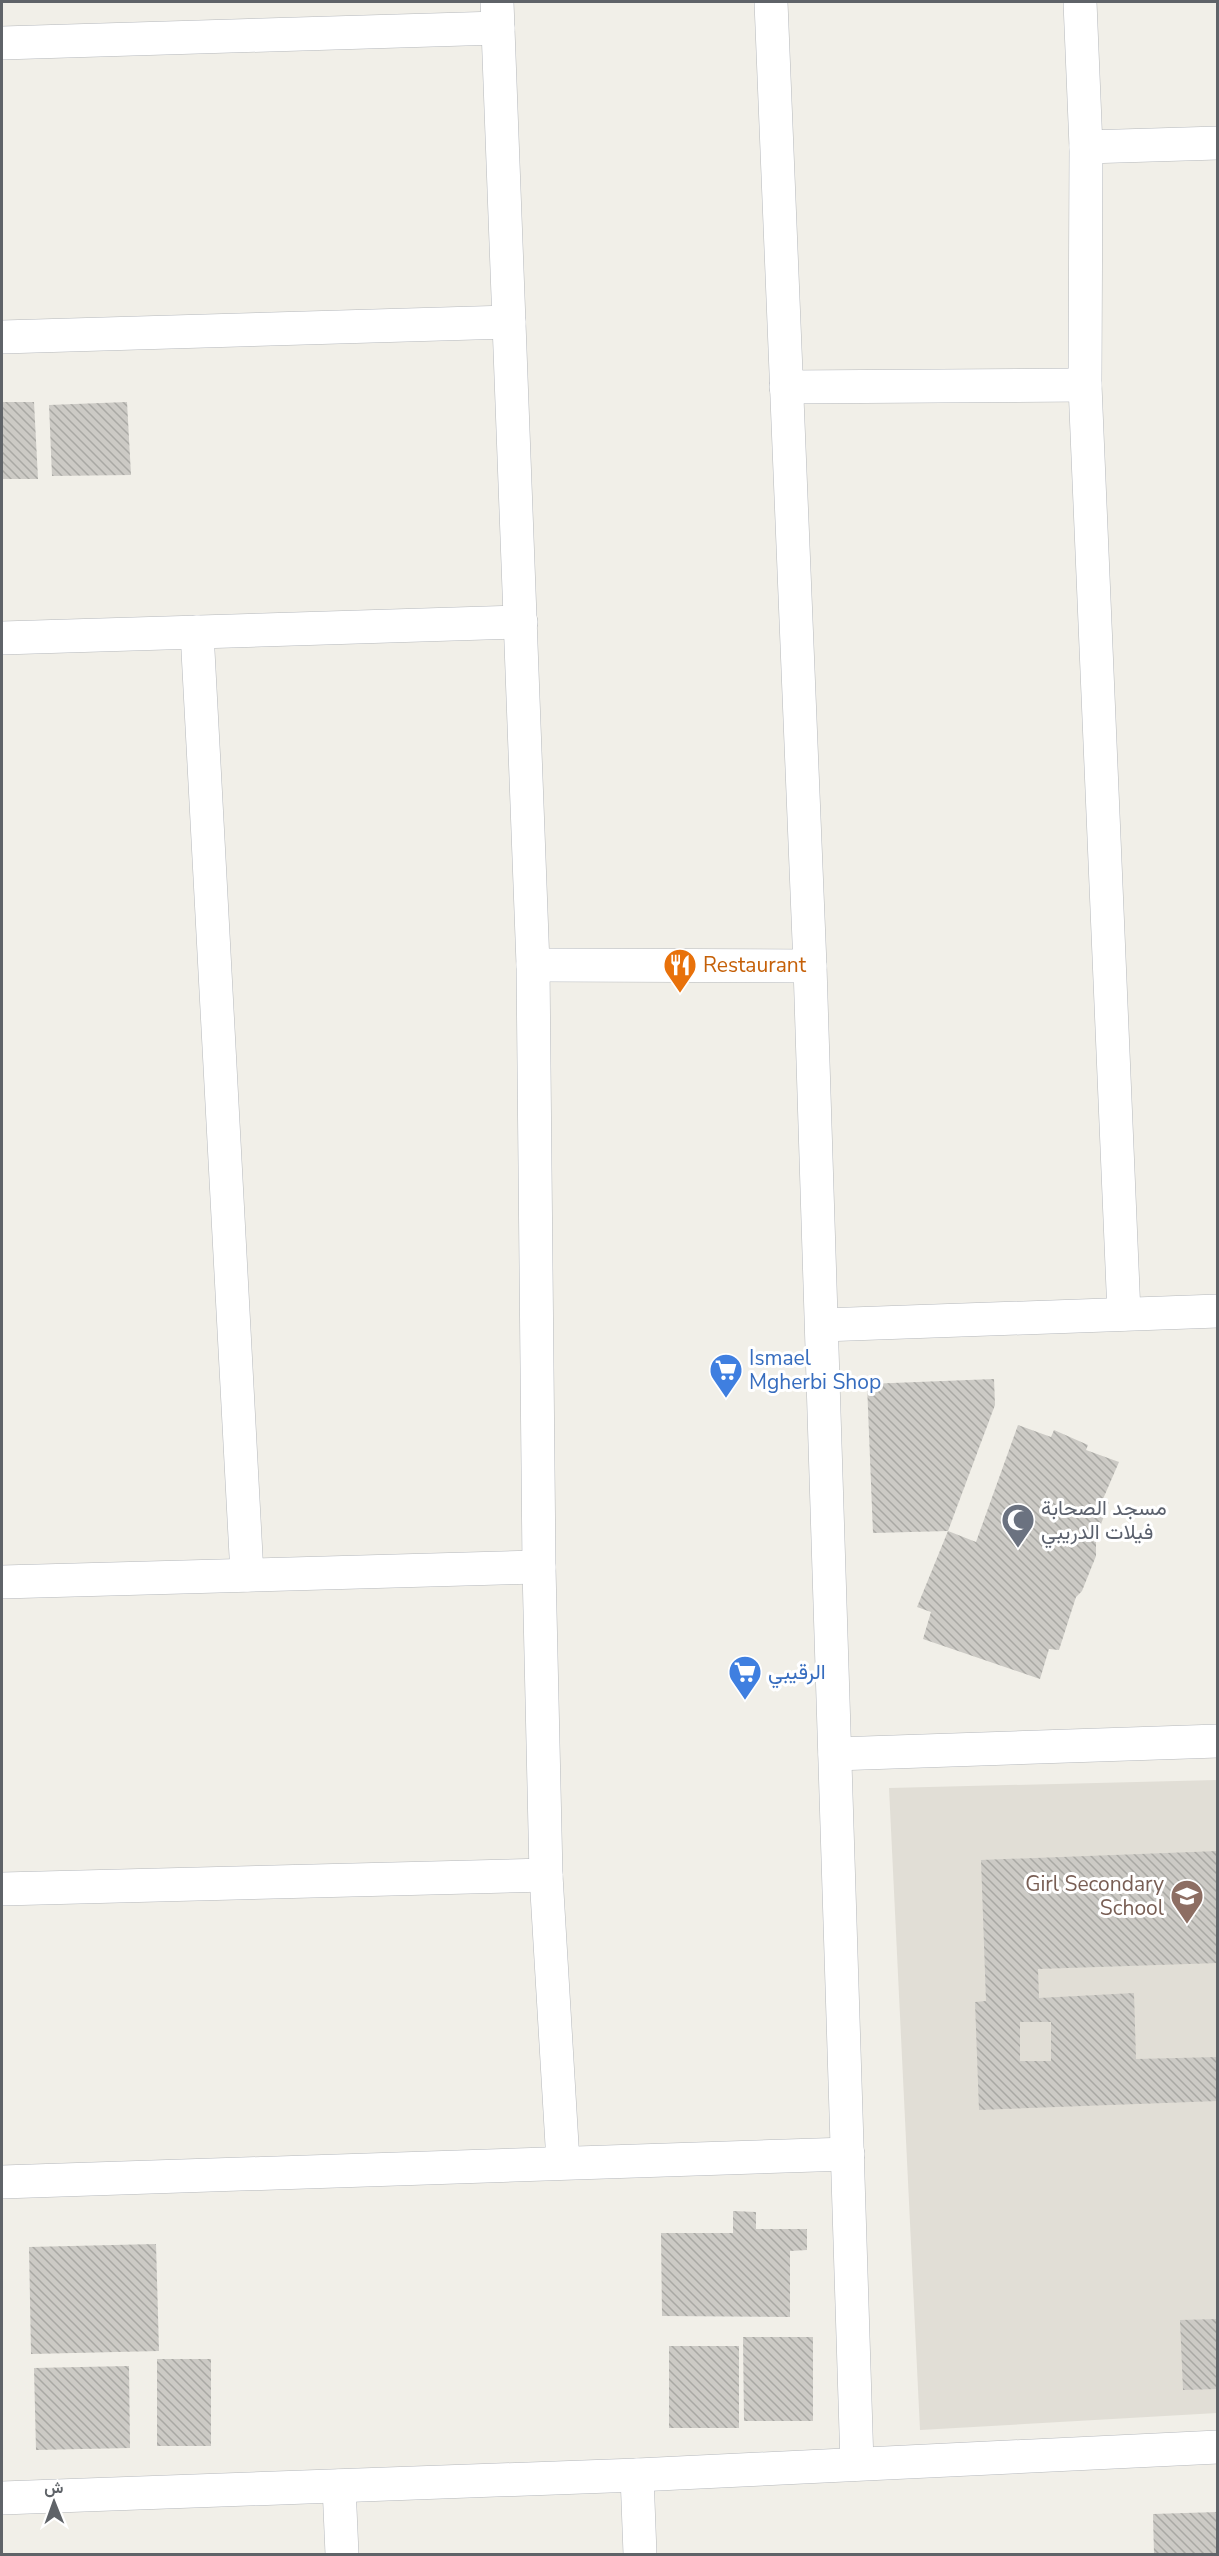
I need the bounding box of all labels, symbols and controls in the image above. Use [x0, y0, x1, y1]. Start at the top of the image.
restaurant icon: Restaurant [662, 947, 698, 994]
place label: Restaurant [703, 951, 807, 979]
place label: Ismael Mgherbi Shop [749, 1344, 881, 1396]
supermarket icon: Ismael Mgherbi Shop [708, 1352, 744, 1399]
place label: مسجد الصحابة فيلات الدريبي [1041, 1494, 1167, 1549]
mosque icon: مسجد الصحابة فيلات الدريبي [1000, 1502, 1036, 1549]
supermarket icon: الرقيبي [727, 1654, 763, 1701]
place label: الرقيبي [768, 1658, 826, 1689]
place label: Girl Secondary School [1025, 1870, 1165, 1922]
school or university icon: Girl Secondary School [1169, 1878, 1205, 1925]
north arrow [24, 2472, 84, 2532]
text: ش [44, 2477, 64, 2499]

